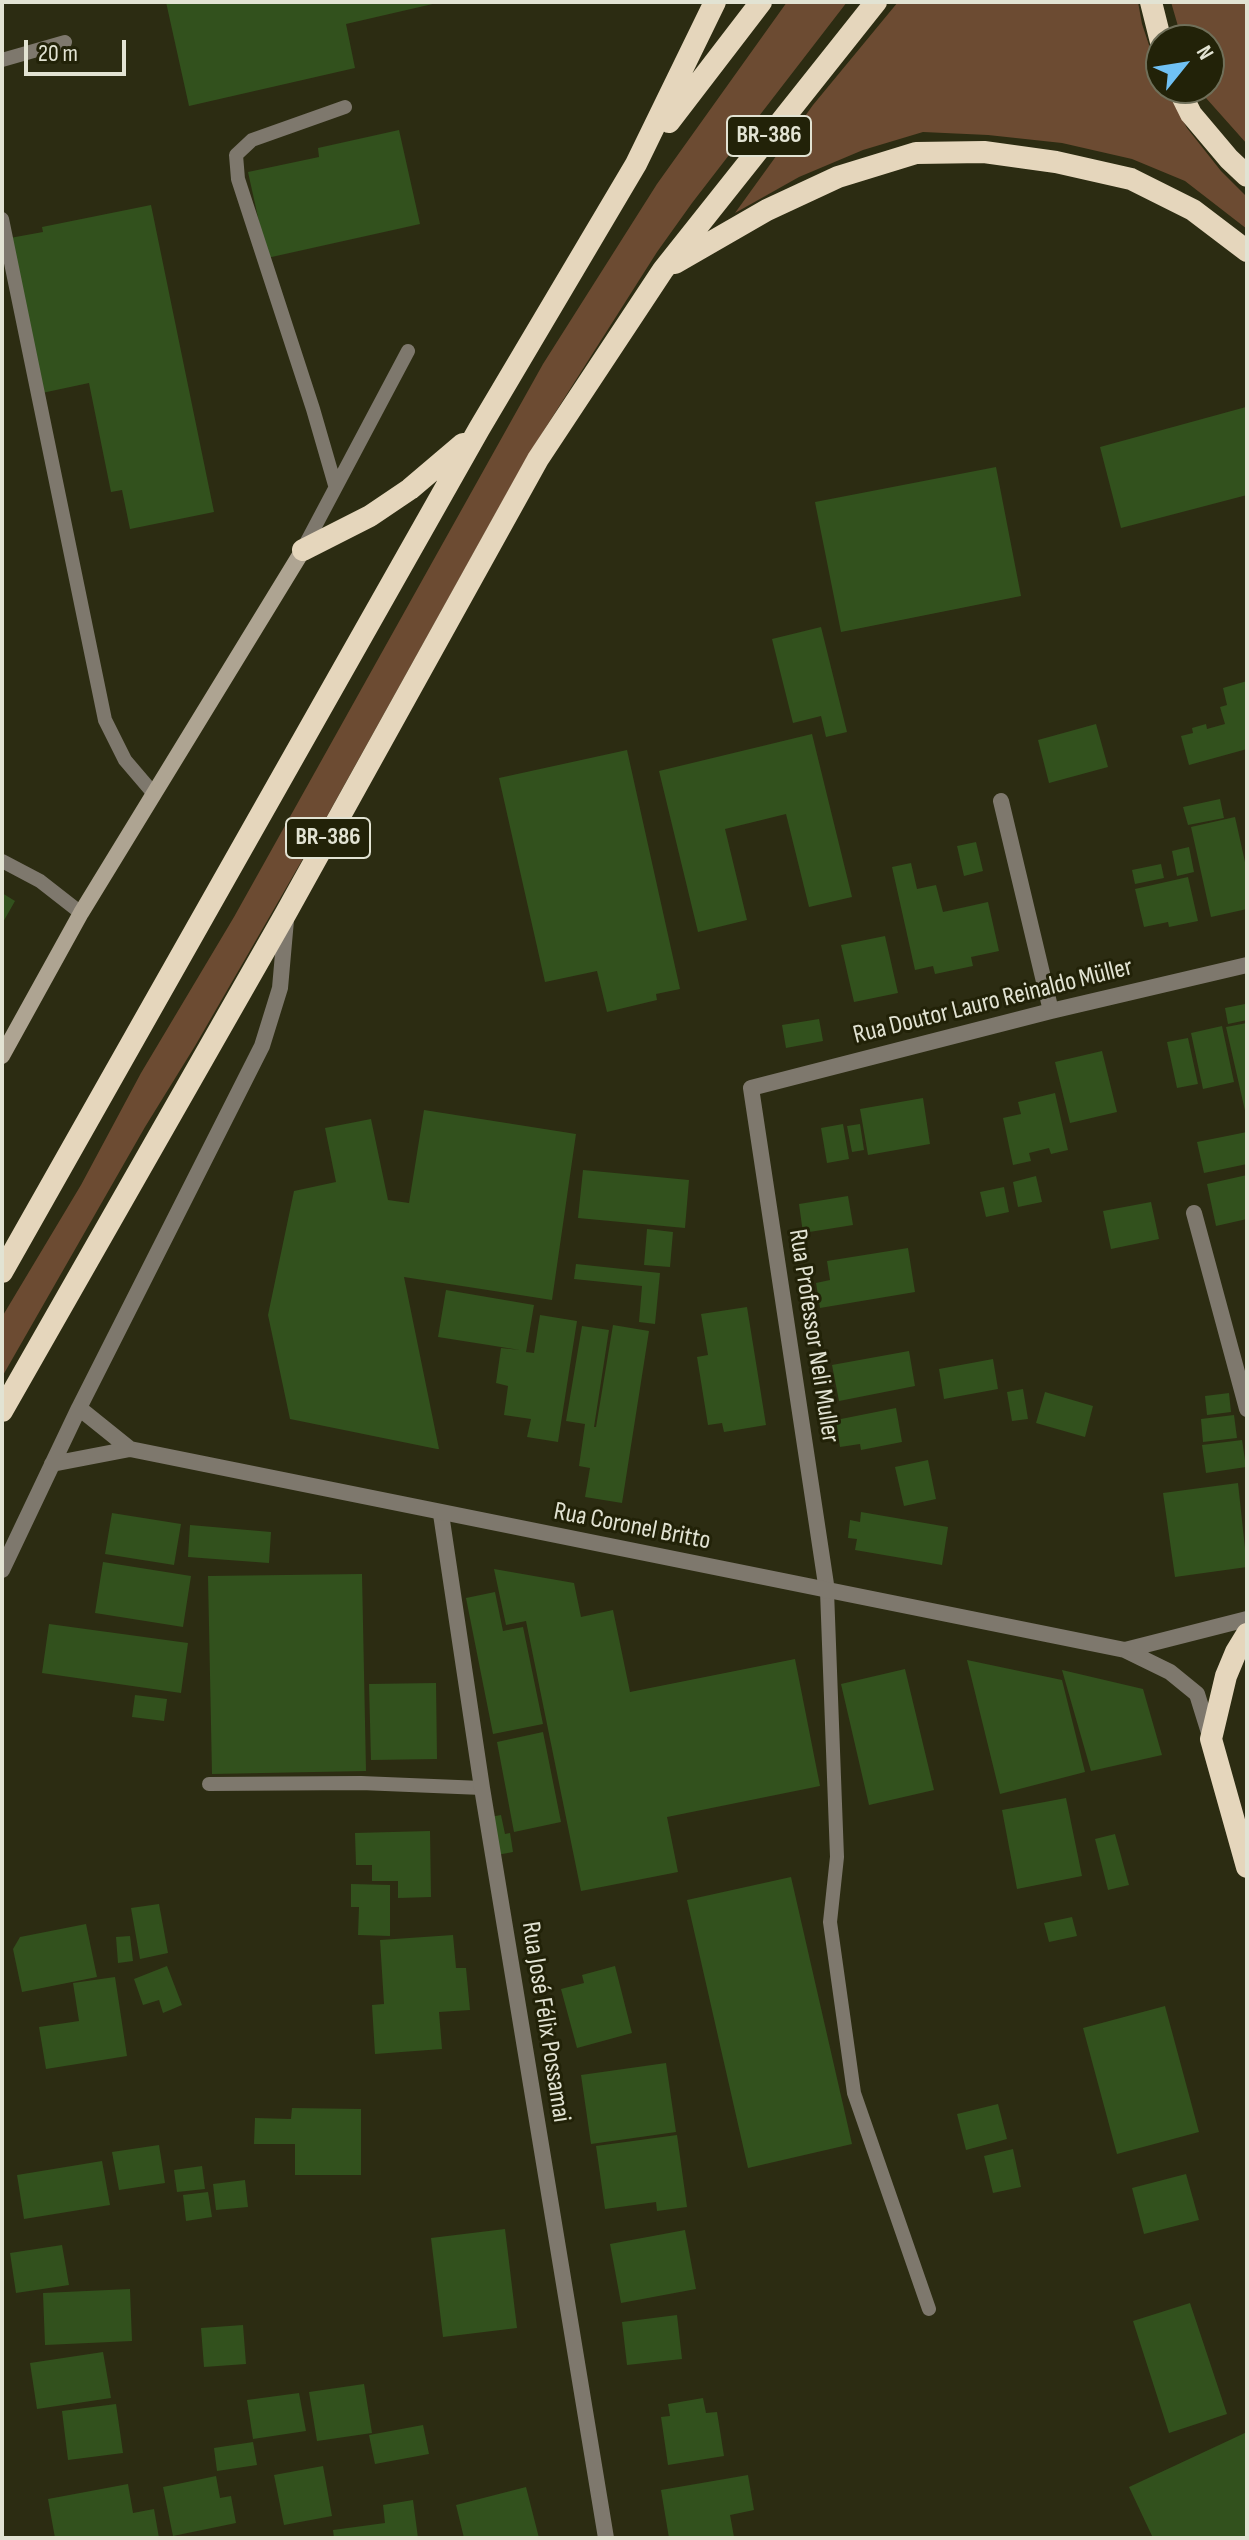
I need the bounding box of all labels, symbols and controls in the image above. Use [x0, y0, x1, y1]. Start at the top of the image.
scale bar [28, 24, 130, 74]
north arrow [1145, 24, 1225, 104]
text: 20 m [38, 39, 78, 68]
text: N [1190, 41, 1219, 65]
road number: BR-386 [727, 116, 811, 156]
road number: BR-386 [286, 818, 370, 858]
street label: Rua Doutor Lauro Reinaldo Müller [850, 952, 1136, 1052]
street label: Rua Professor Neli Muller [781, 1227, 845, 1445]
street label: Rua Coronel Britto [551, 1497, 713, 1557]
street label: Rua José Félix Possamai [514, 1919, 576, 2125]

